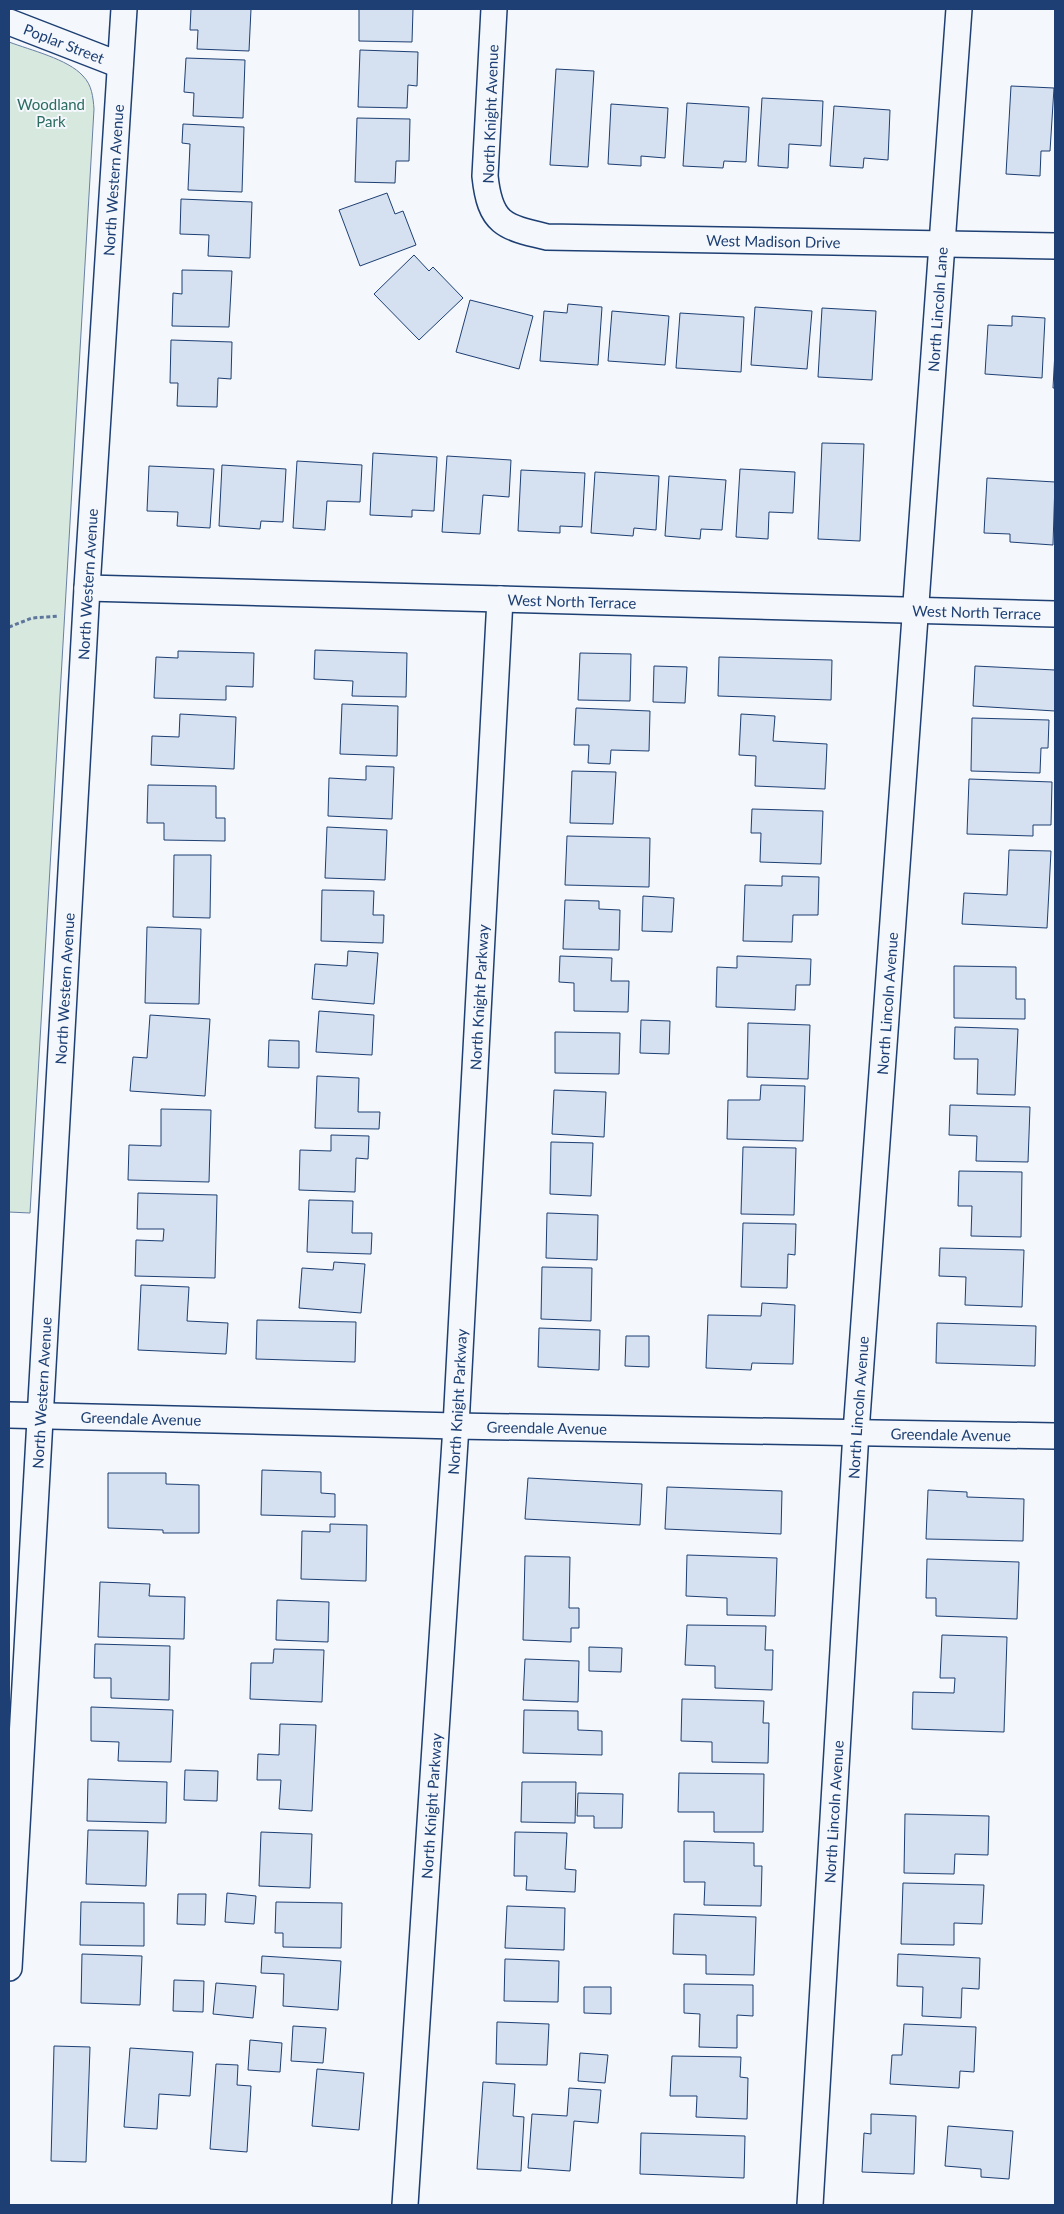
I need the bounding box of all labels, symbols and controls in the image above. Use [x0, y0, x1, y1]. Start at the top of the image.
street label: Poplar Street [21, 20, 108, 67]
street label: North Knight Avenue [479, 44, 501, 184]
park label: Woodland Park [17, 95, 85, 130]
street label: North Western Avenue [99, 104, 127, 256]
street label: West Madison Drive [706, 231, 841, 251]
street label: North Lincoln Lane [924, 246, 951, 372]
street label: North Western Avenue [74, 508, 101, 661]
street label: West North Terrace [507, 590, 637, 612]
street label: West North Terrace [912, 601, 1041, 623]
street label: North Western Avenue [51, 912, 78, 1065]
street label: North Knight Parkway [466, 924, 492, 1071]
street label: North Lincoln Avenue [873, 931, 901, 1075]
street label: North Western Avenue [28, 1317, 55, 1469]
street label: North Knight Parkway [444, 1328, 470, 1475]
street label: North Lincoln Avenue [844, 1335, 872, 1479]
street label: Greendale Avenue [80, 1408, 202, 1429]
street label: Greendale Avenue [486, 1418, 607, 1438]
street label: Greendale Avenue [890, 1424, 1011, 1444]
street label: North Knight Parkway [417, 1732, 445, 1879]
street label: North Lincoln Avenue [820, 1740, 847, 1884]

